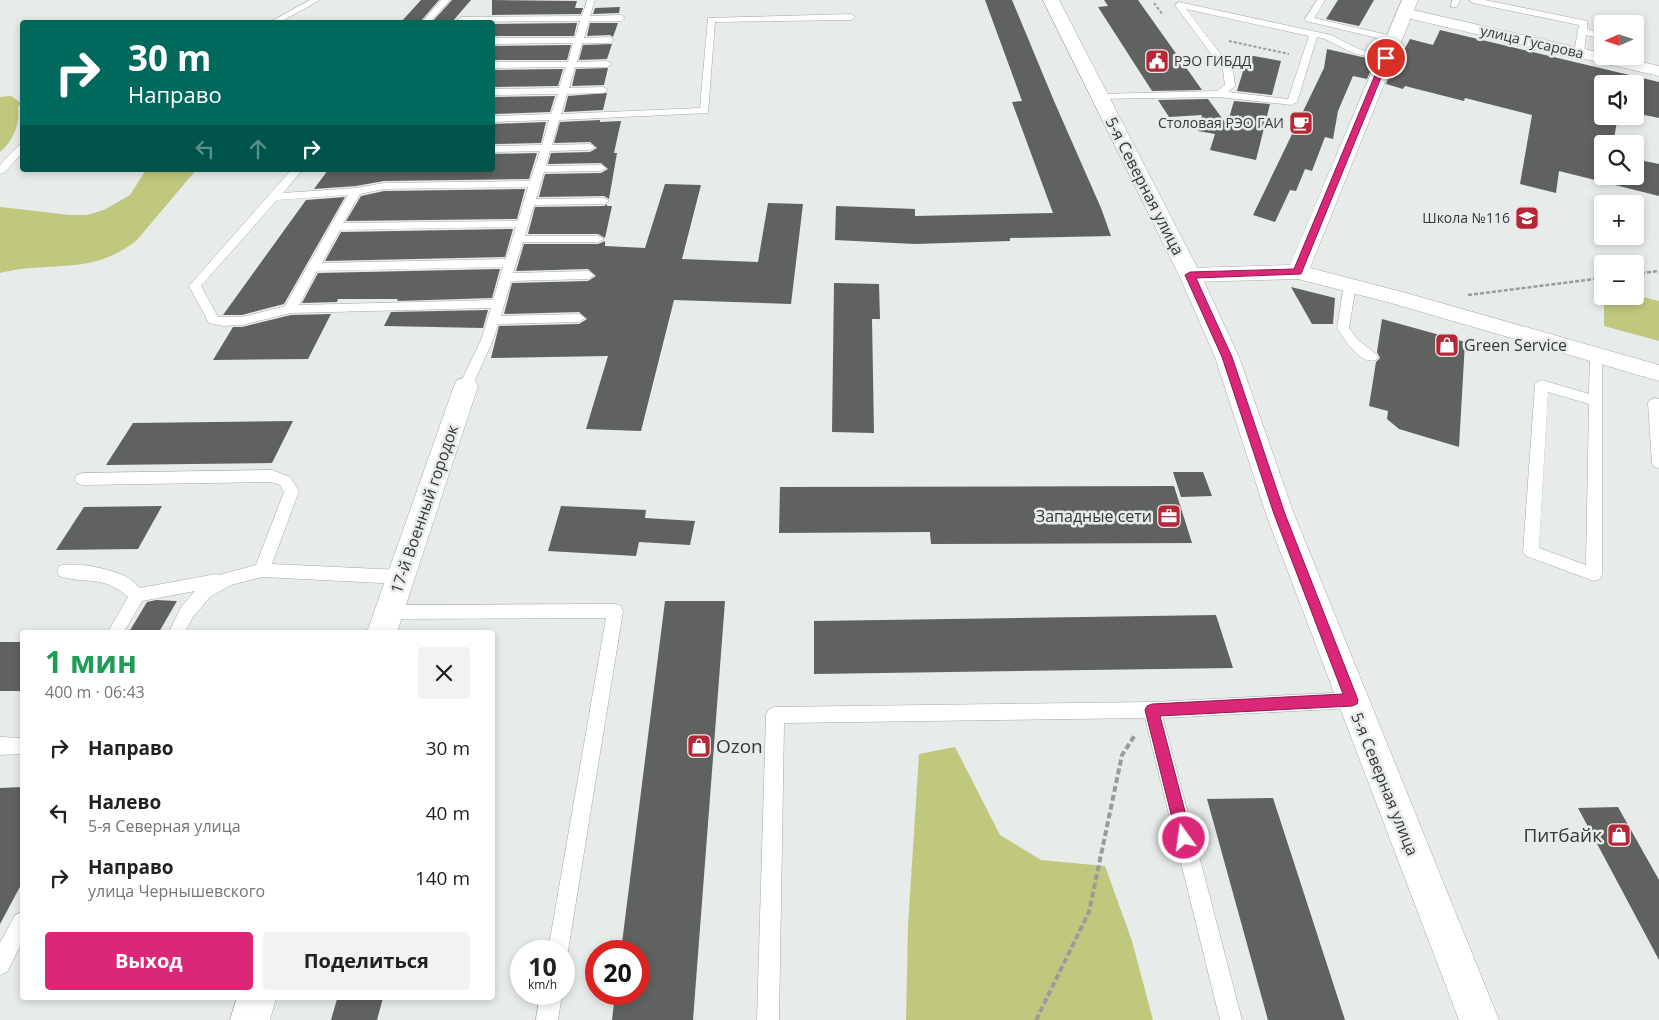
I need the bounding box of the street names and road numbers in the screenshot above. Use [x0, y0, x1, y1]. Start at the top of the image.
street label: улица Гусарова [1478, 20, 1586, 63]
street label: 5-я Северная улица [1101, 113, 1189, 259]
street label: 17-й Военный городок [385, 421, 463, 596]
street label: 5-я Северная улица [1346, 709, 1424, 859]

